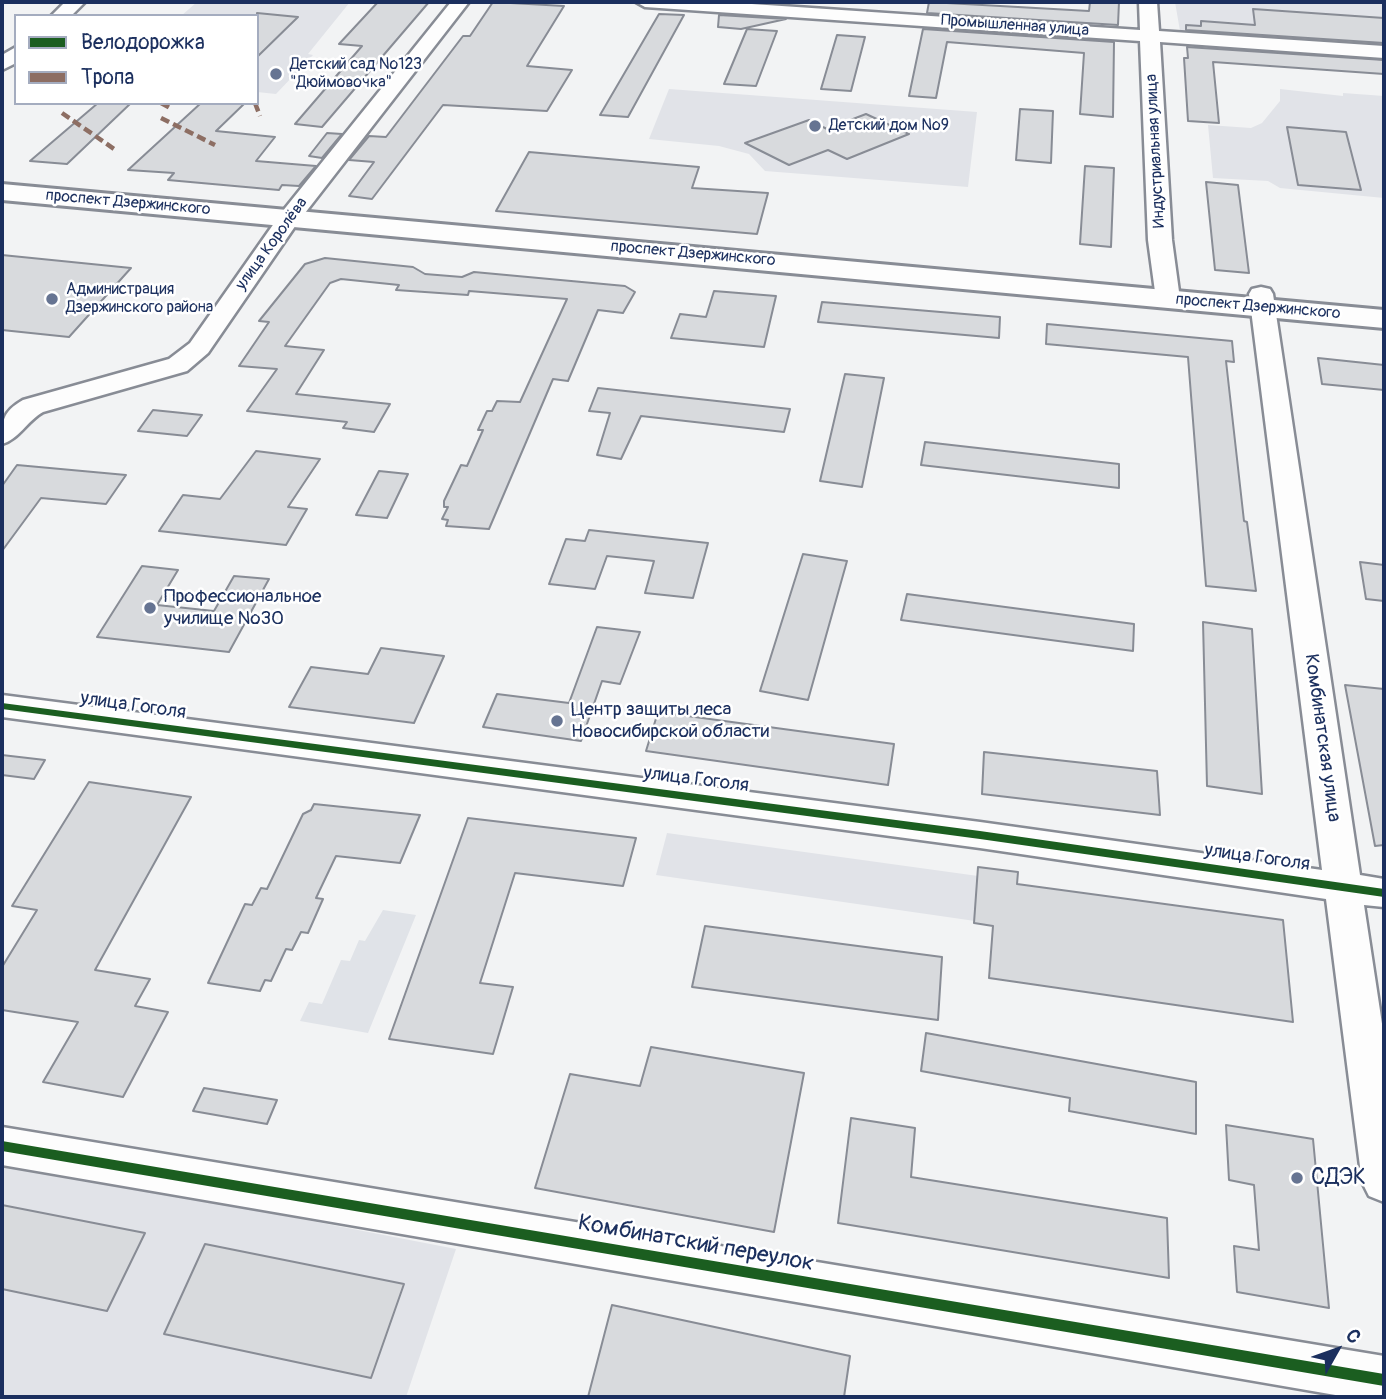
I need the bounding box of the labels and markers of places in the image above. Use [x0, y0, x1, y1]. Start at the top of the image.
place label: Детский сад №123 "Дюймовочка" [290, 55, 422, 93]
marker: Детский сад №123 "Дюймовочка" [268, 66, 284, 82]
place label: Детский дом №9 [829, 116, 949, 136]
marker: Детский дом №9 [807, 118, 823, 134]
place label: Администрация Дзержинского района [66, 280, 213, 318]
marker: Администрация Дзержинского района [44, 291, 60, 307]
place label: Профессиональное училище №30 [164, 586, 321, 630]
marker: Профессиональное училище №30 [142, 600, 158, 616]
place label: Центр защиты леса Новосибирской области [571, 699, 769, 743]
marker: Центр защиты леса Новосибирской области [549, 713, 565, 729]
place label: СДЭК [1311, 1164, 1366, 1192]
marker: СДЭК [1289, 1170, 1305, 1186]

